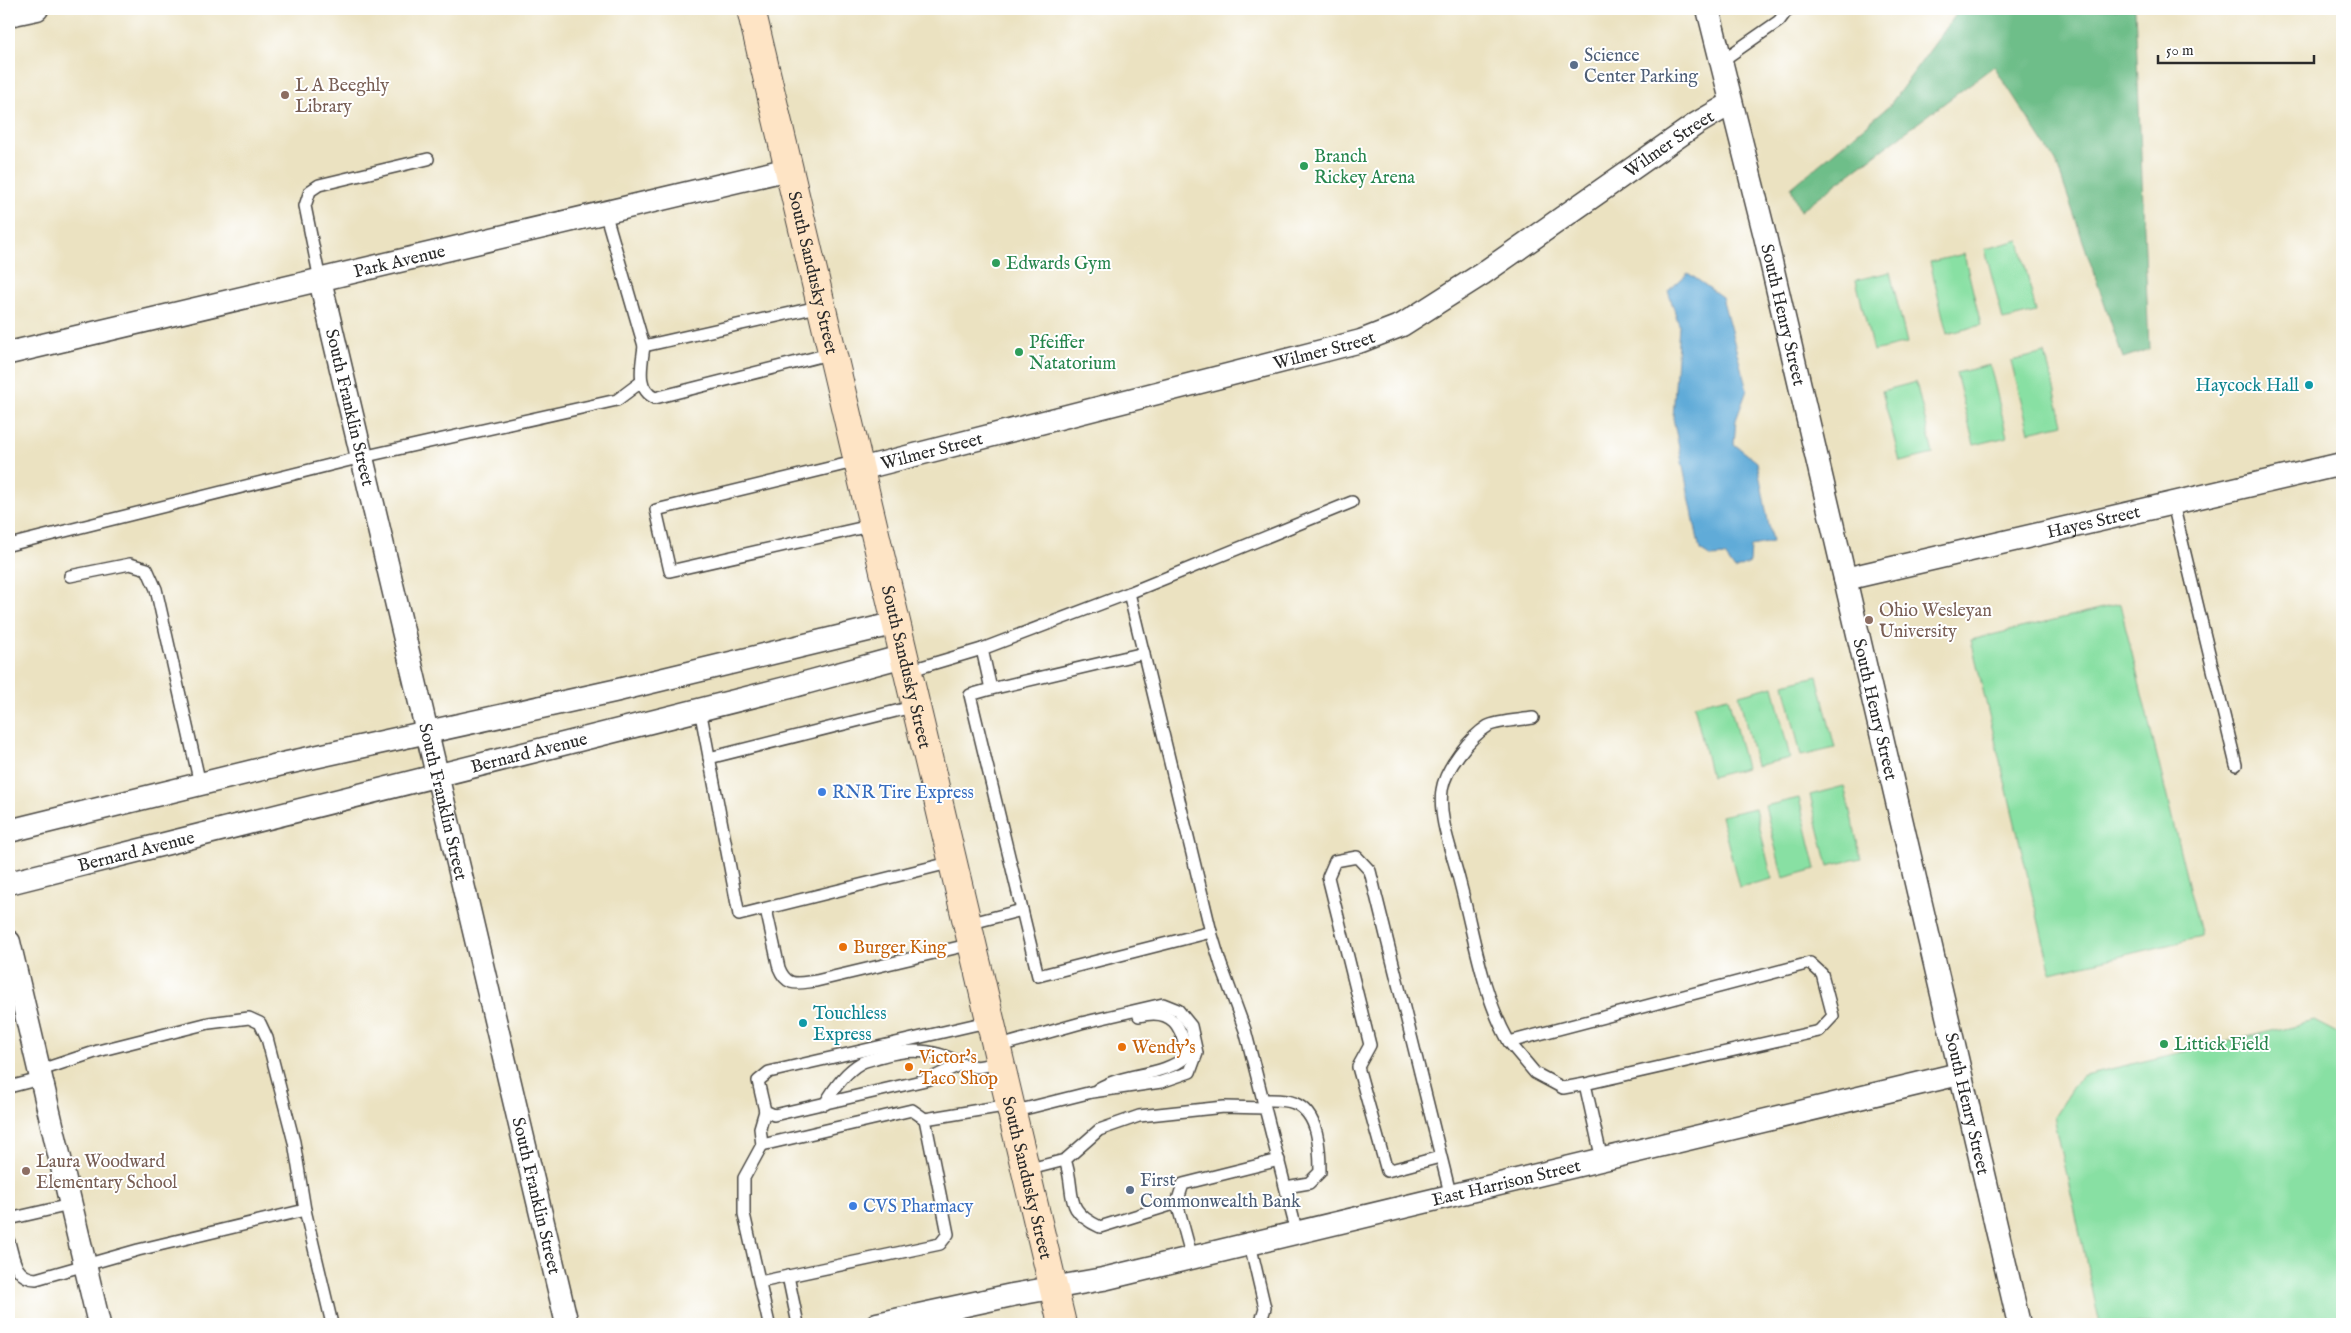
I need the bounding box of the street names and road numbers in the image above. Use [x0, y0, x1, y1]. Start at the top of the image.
street label: Wilmer Street [1620, 106, 1719, 184]
street label: South Sandusky Street [782, 189, 842, 357]
street label: Park Avenue [352, 240, 448, 284]
street label: South Henry Street [1754, 242, 1810, 388]
street label: South Franklin Street [319, 327, 378, 489]
street label: Wilmer Street [1271, 327, 1379, 376]
street label: Wilmer Street [879, 428, 985, 476]
street label: Hayes Street [2045, 501, 2143, 545]
street label: South Sandusky Street [875, 583, 936, 751]
street label: South Henry Street [1846, 636, 1902, 783]
street label: South Franklin Street [412, 721, 472, 883]
street label: Bernard Avenue [469, 728, 590, 780]
street label: Bernard Avenue [76, 827, 197, 878]
street label: South Henry Street [1938, 1031, 1994, 1177]
street label: South Sandusky Street [996, 1094, 1056, 1262]
street label: South Franklin Street [505, 1115, 565, 1277]
street label: East Harrison Street [1430, 1155, 1583, 1213]

